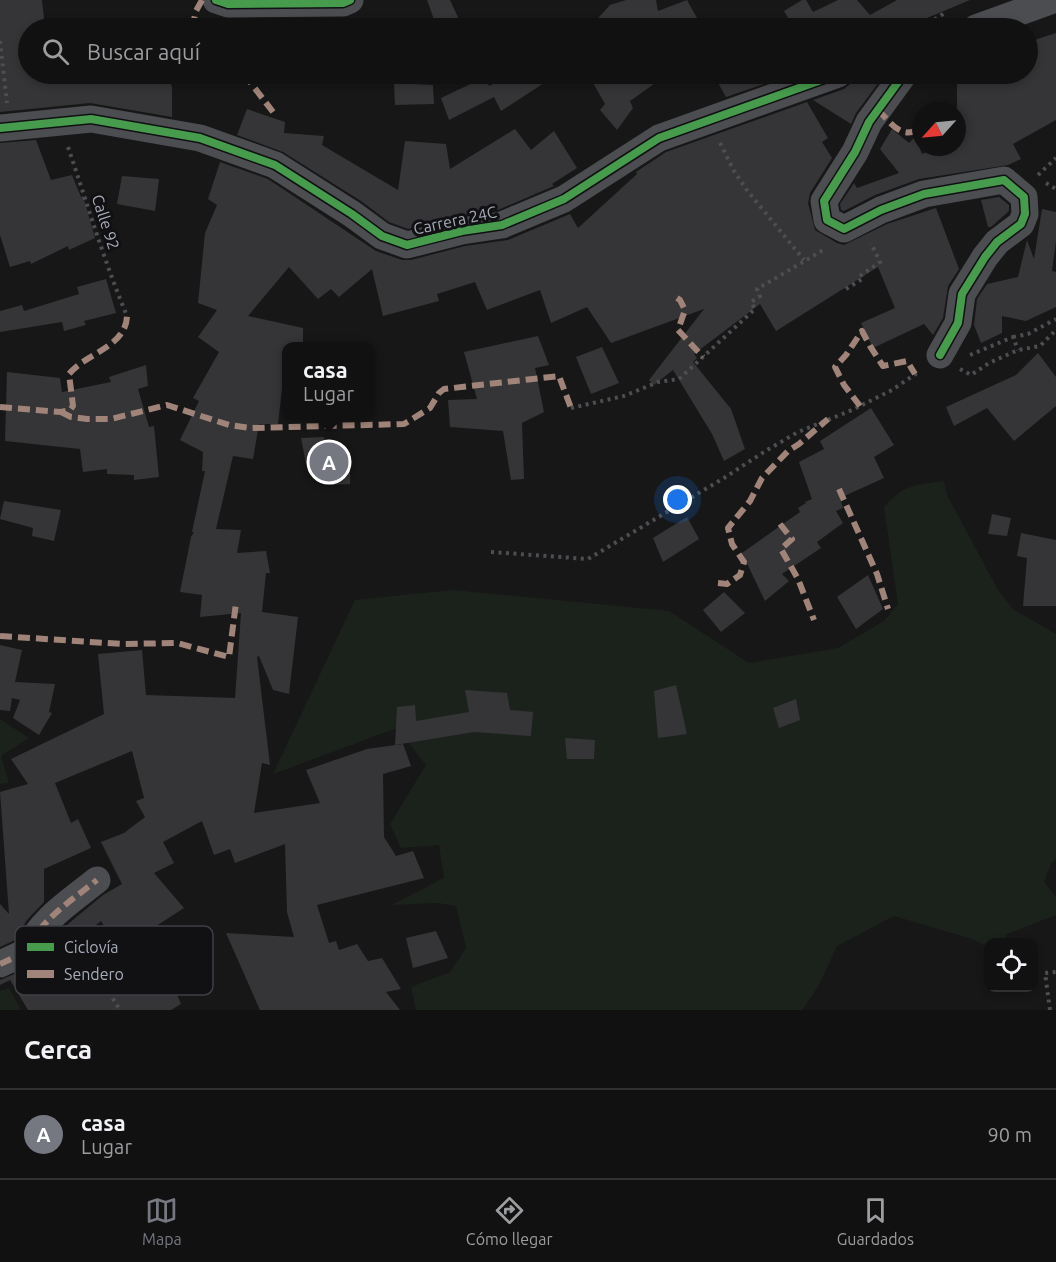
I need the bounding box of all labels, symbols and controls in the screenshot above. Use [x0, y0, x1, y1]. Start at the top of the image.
search box [18, 18, 1038, 84]
icon: search [39, 35, 72, 68]
text: Buscar aquí [87, 39, 200, 64]
north arrow [912, 102, 966, 156]
street label: Calle 92 [89, 192, 123, 252]
street label: Carrera 24C [412, 202, 499, 238]
popup [282, 342, 375, 420]
text: casa [303, 357, 348, 382]
text: Lugar [303, 382, 354, 405]
pin: A [310, 440, 348, 484]
your location [663, 485, 692, 514]
legend [15, 926, 213, 995]
text: Ciclovía [64, 938, 119, 956]
map controls [984, 938, 1038, 992]
button: locate [984, 938, 1038, 992]
text: Sendero [64, 965, 124, 983]
text: Cerca [24, 1035, 92, 1064]
text: casa [81, 1110, 126, 1135]
text: A [36, 1123, 51, 1146]
text: 90 m [988, 1123, 1032, 1146]
text: Lugar [81, 1135, 132, 1158]
tab: Mapa [142, 1194, 182, 1248]
tab: Cómo llegar [466, 1194, 553, 1248]
tab: Guardados [837, 1194, 914, 1248]

